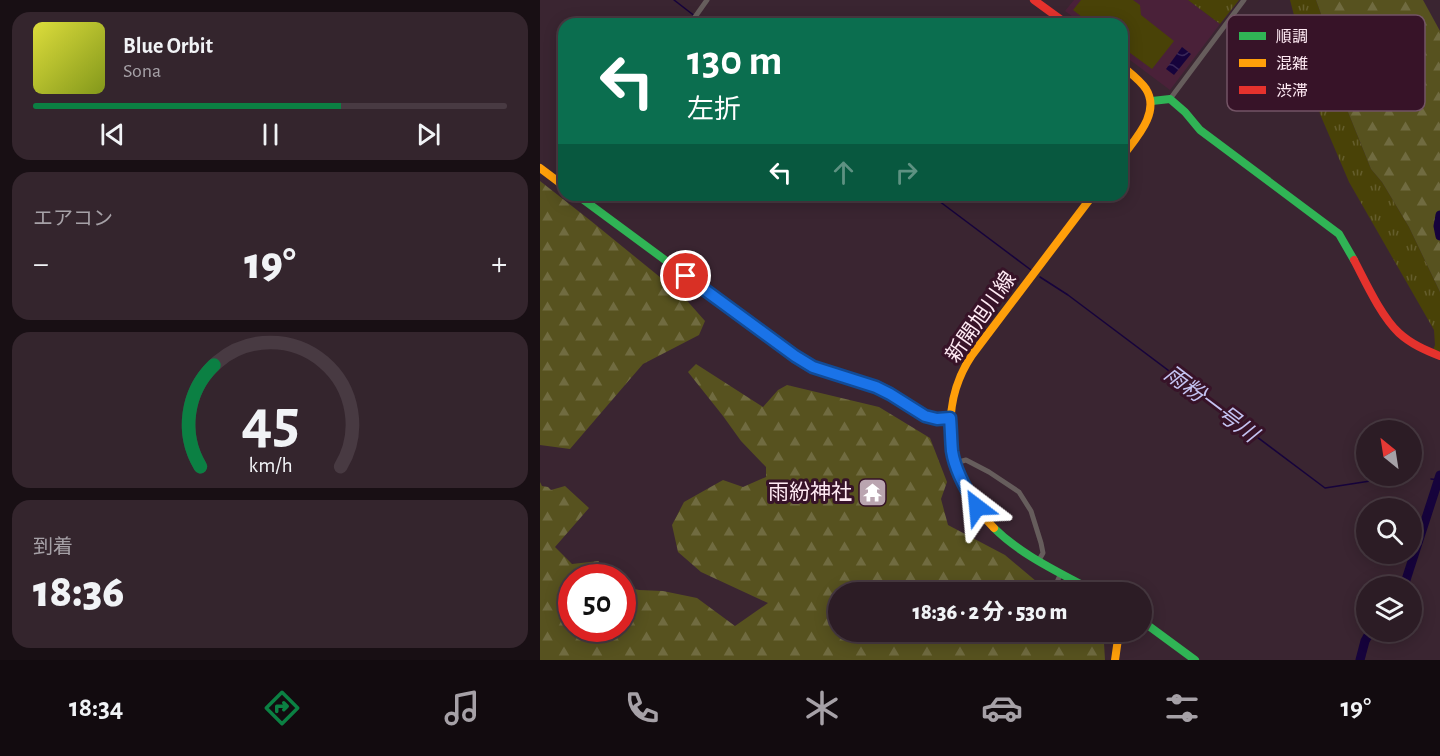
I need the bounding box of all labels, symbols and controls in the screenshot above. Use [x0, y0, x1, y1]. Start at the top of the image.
legend [1227, 15, 1425, 111]
text: 順調 [1276, 29, 1308, 45]
text: Blue Orbit [123, 35, 213, 57]
text: 130 m [687, 40, 782, 82]
icon: left [588, 42, 666, 120]
text: 混雑 [1276, 55, 1308, 72]
text: Sona [123, 61, 161, 81]
text: 渋滞 [1276, 83, 1308, 99]
text: 左折 [687, 96, 741, 123]
icon: previous [96, 118, 129, 151]
icon: pause [254, 118, 287, 151]
icon: next [412, 118, 445, 151]
icon: left [764, 156, 797, 189]
icon: ahead [827, 156, 860, 189]
icon: right [890, 156, 923, 189]
text: エアコン [33, 209, 113, 229]
text: 19° [244, 242, 296, 287]
text: − [33, 248, 49, 281]
text: + [491, 248, 507, 281]
pin [660, 250, 711, 301]
icon: arrive [669, 259, 702, 292]
street label: 新開旭川線 [941, 267, 1020, 366]
water label: 雨粉一号川 [1160, 361, 1264, 447]
text: 45 [241, 391, 299, 453]
north arrow [1356, 420, 1422, 486]
map controls [1356, 420, 1422, 642]
text: km/h [248, 455, 292, 476]
position arrow [945, 475, 1009, 539]
temple icon: 雨紛神社 [857, 476, 889, 508]
place label: 雨紛神社 [768, 481, 852, 503]
button: search [1356, 498, 1422, 564]
text: 到着 [33, 537, 73, 557]
speed limit sign: 50 [558, 564, 636, 642]
text: 18:36 [33, 570, 124, 615]
button: layers [1356, 576, 1422, 642]
text: 18:36 · 2 分 · 530 m [913, 601, 1067, 623]
icon: directions [261, 687, 303, 729]
icon: music [441, 687, 483, 729]
icon: phone [621, 687, 663, 729]
icon: climate [801, 687, 843, 729]
icon: car [981, 687, 1023, 729]
icon: filters [1161, 687, 1203, 729]
text: 18:34 [69, 694, 123, 721]
text: 19° [1340, 694, 1371, 721]

